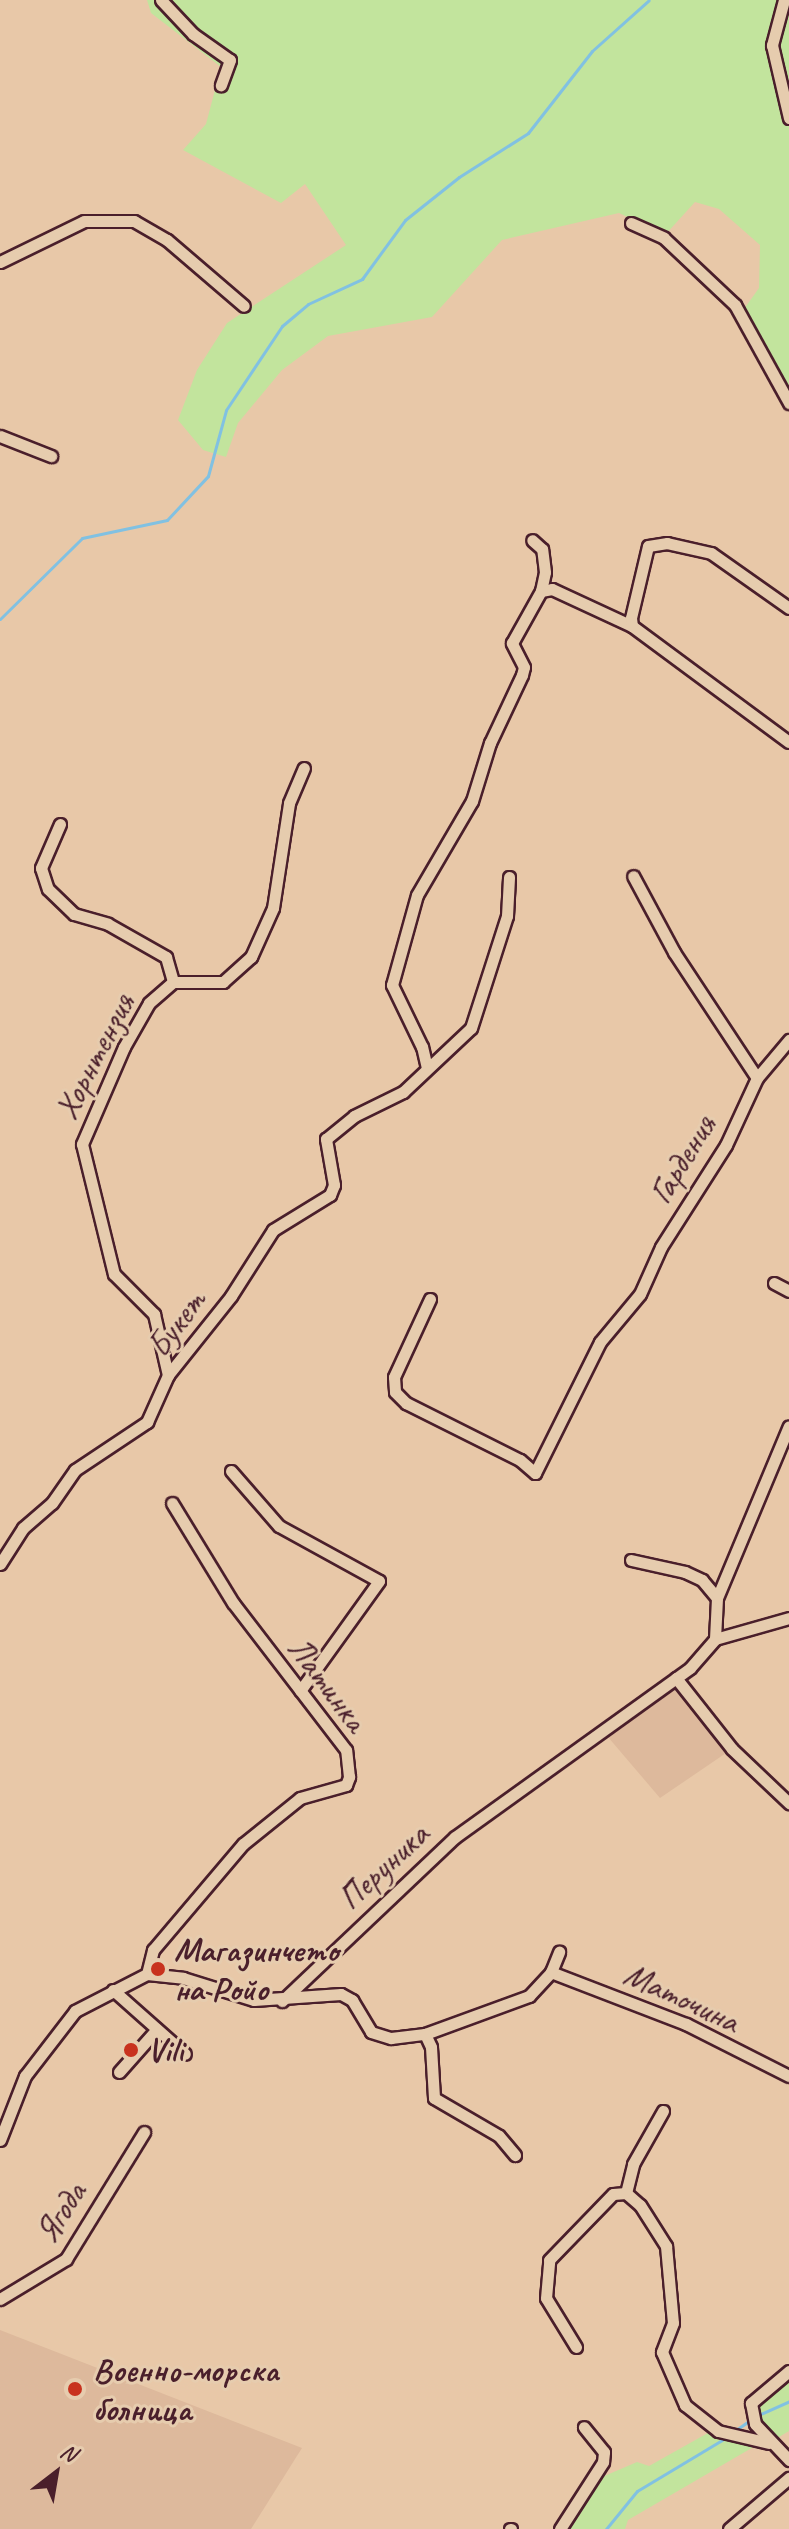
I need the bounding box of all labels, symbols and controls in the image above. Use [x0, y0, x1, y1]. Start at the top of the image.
street label: Хорнтензия [45, 987, 143, 1125]
street label: Гардения [640, 1107, 724, 1211]
street label: Букет [138, 1281, 214, 1365]
street label: Латинка [279, 1629, 377, 1739]
street label: Перуника [329, 1814, 437, 1918]
place label: Магазинчето на Ройо [174, 1929, 339, 2008]
street label: Маточина [618, 1953, 746, 2041]
marker: Магазинчето на Ройо [149, 1960, 167, 1978]
place label: Vili [147, 2030, 183, 2070]
marker: Vili [122, 2041, 140, 2059]
street label: Ягода [25, 2174, 95, 2250]
place label: Военно-морска болница [93, 2349, 278, 2428]
marker: Военно-морска болница [64, 2378, 86, 2400]
north arrow [16, 2433, 96, 2513]
text: N [55, 2437, 81, 2468]

